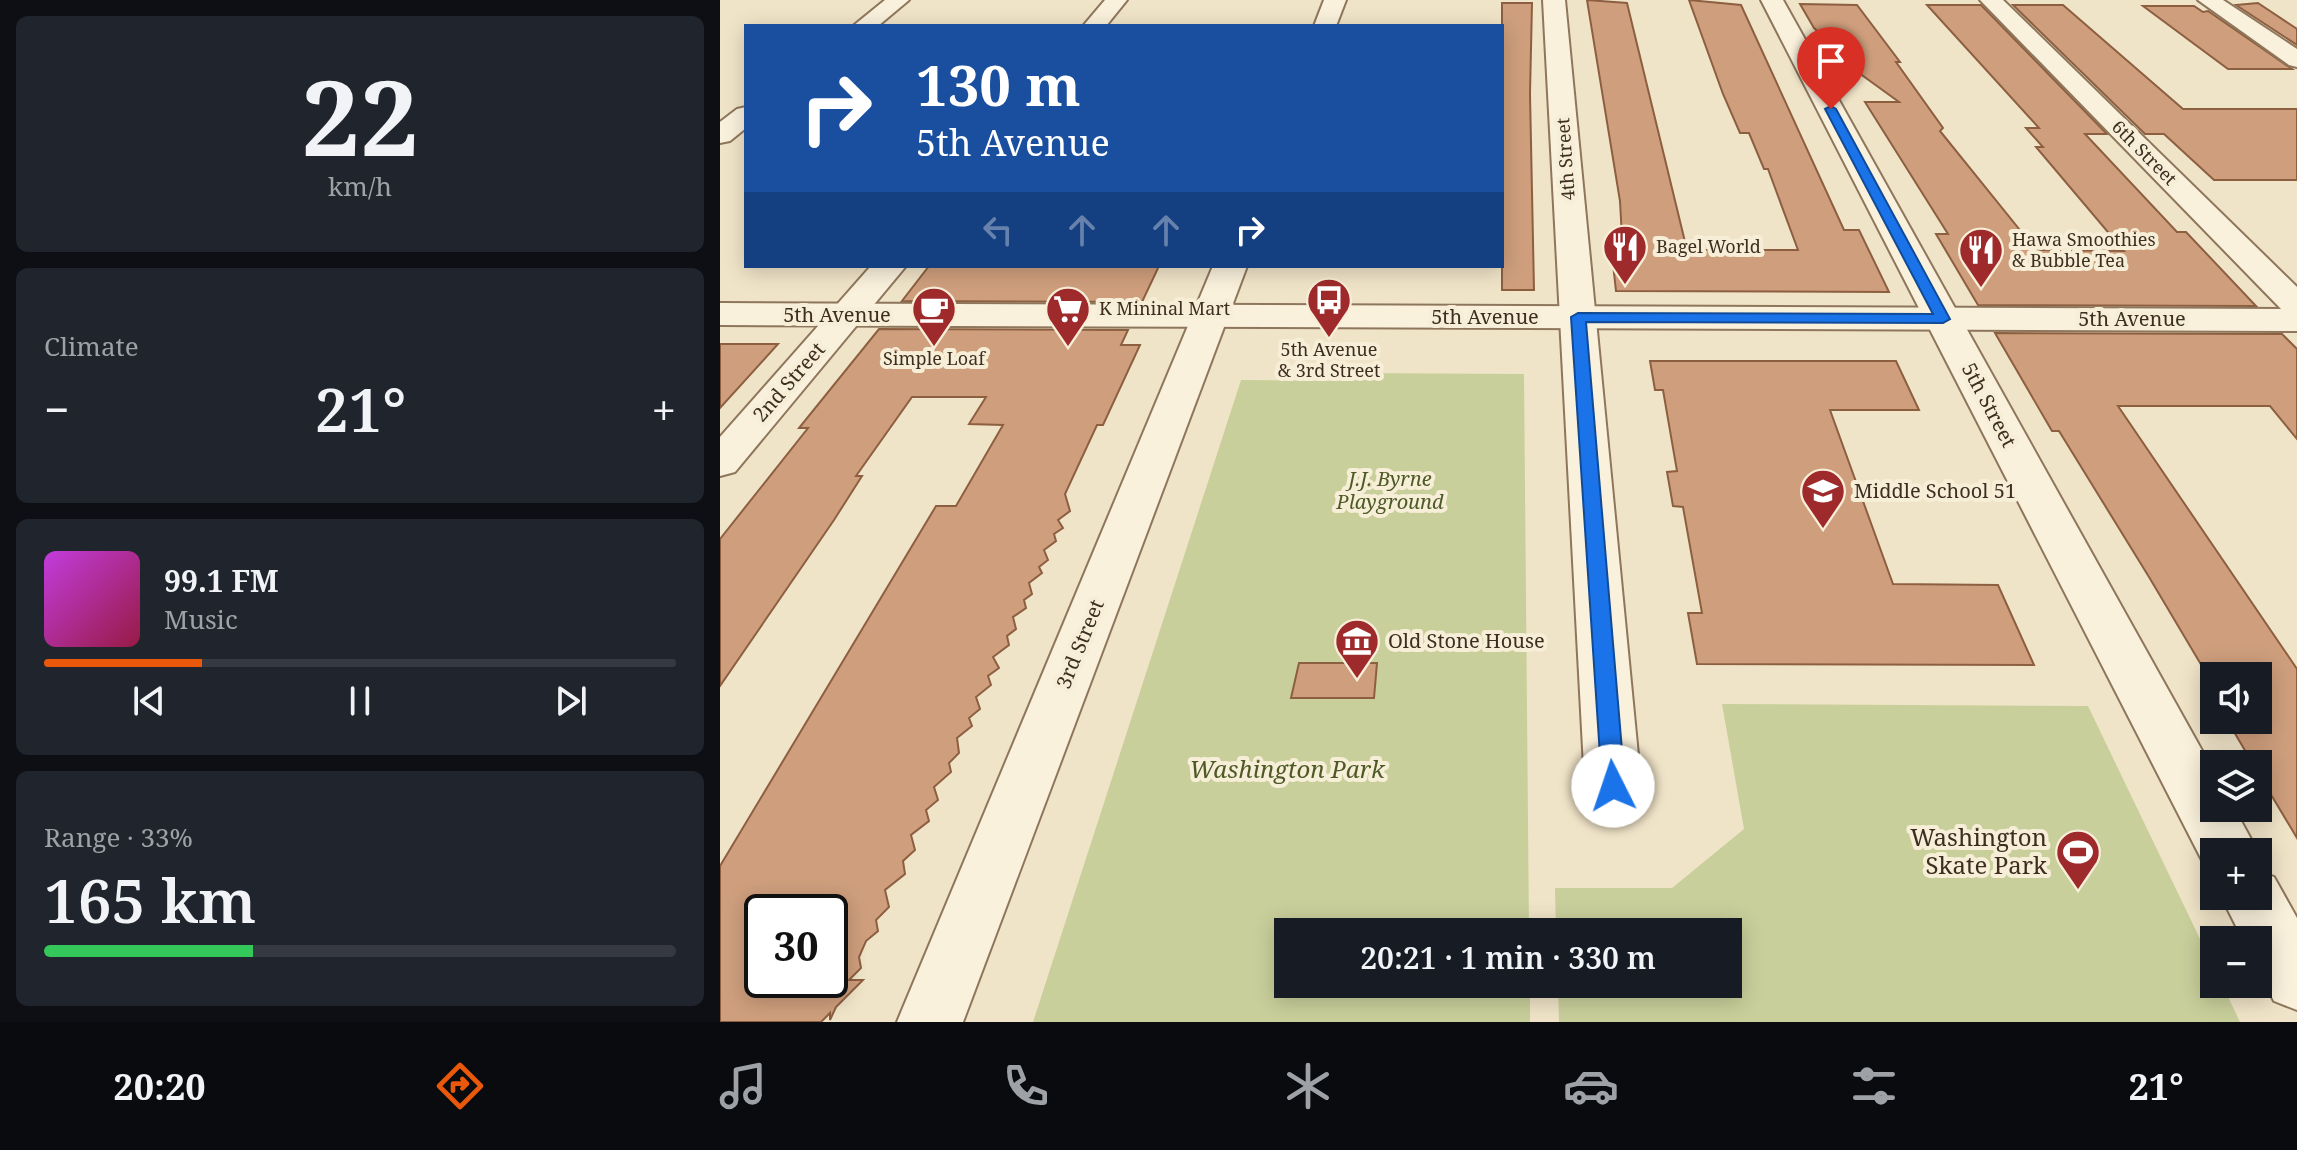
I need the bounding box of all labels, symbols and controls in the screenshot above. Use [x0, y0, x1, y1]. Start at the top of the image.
pin [1797, 27, 1865, 109]
icon: arrive [1809, 39, 1853, 83]
text: 22 [301, 45, 419, 186]
text: 130 m [916, 46, 1081, 122]
icon: right [784, 56, 888, 160]
street label: 6th Street [2107, 115, 2182, 190]
street label: 4th Street [1550, 117, 1580, 201]
text: 5th Avenue [916, 118, 1110, 167]
text: km/h [328, 168, 392, 204]
icon: left [976, 208, 1020, 252]
icon: ahead [1060, 208, 1104, 252]
icon: ahead [1144, 208, 1188, 252]
icon: right [1228, 208, 1272, 252]
restaurant icon: Bagel World [1601, 223, 1649, 286]
restaurant icon: Hawa Smoothies & Bubble Tea [1957, 226, 2005, 289]
place label: Hawa Smoothies & Bubble Tea [2012, 227, 2156, 272]
place label: Bagel World [1656, 234, 1761, 258]
bus stop icon: 5th Avenue & 3rd Street [1305, 276, 1353, 339]
cafe icon: Simple Loaf [910, 285, 958, 348]
supermarket icon: K Mininal Mart [1044, 285, 1092, 348]
place label: K Mininal Mart [1099, 296, 1230, 320]
street label: 5th Avenue [783, 301, 891, 328]
street label: 5th Avenue [1431, 303, 1539, 330]
street label: 5th Avenue [2078, 305, 2186, 332]
text: Climate [44, 328, 139, 364]
street label: 2nd Street [747, 336, 831, 427]
place label: 5th Avenue & 3rd Street [1278, 337, 1380, 382]
place label: Simple Loaf [883, 346, 986, 370]
street label: 5th Street [1956, 358, 2023, 452]
text: 21° [315, 368, 406, 450]
text: − [44, 379, 69, 439]
text: + [651, 379, 676, 439]
park label: J.J. Byrne Playground [1335, 465, 1444, 515]
school or university icon: Middle School 51 [1799, 467, 1847, 530]
place label: Middle School 51 [1854, 477, 2016, 504]
text: 99.1 FM [164, 560, 279, 601]
street label: 3rd Street [1049, 595, 1110, 692]
text: Music [164, 601, 238, 637]
museum icon: Old Stone House [1333, 617, 1381, 680]
place label: Old Stone House [1388, 627, 1545, 654]
map controls [2200, 662, 2272, 998]
button: sound [2200, 662, 2272, 734]
icon: previous [127, 679, 171, 723]
icon: pause [338, 679, 382, 723]
icon: next [549, 679, 593, 723]
position arrow [1571, 744, 1655, 828]
button: layers [2200, 750, 2272, 822]
park label: Washington Park [1189, 752, 1386, 785]
text: Range · 33% [44, 819, 193, 855]
place label: Washington Skate Park [1910, 820, 2048, 881]
sports icon: Washington Skate Park [2054, 828, 2102, 891]
button: + [2200, 838, 2272, 910]
text: 165 km [44, 859, 256, 941]
speed limit sign: 30 [744, 894, 848, 998]
button: − [2200, 926, 2272, 998]
text: 20:21 · 1 min · 330 m [1360, 937, 1656, 978]
icon: directions [432, 1058, 488, 1114]
icon: music [715, 1058, 771, 1114]
icon: phone [998, 1058, 1054, 1114]
icon: climate [1280, 1058, 1336, 1114]
icon: car [1563, 1058, 1619, 1114]
icon: filters [1846, 1058, 1902, 1114]
text: 20:20 [113, 1062, 206, 1111]
text: 21° [2128, 1062, 2184, 1111]

